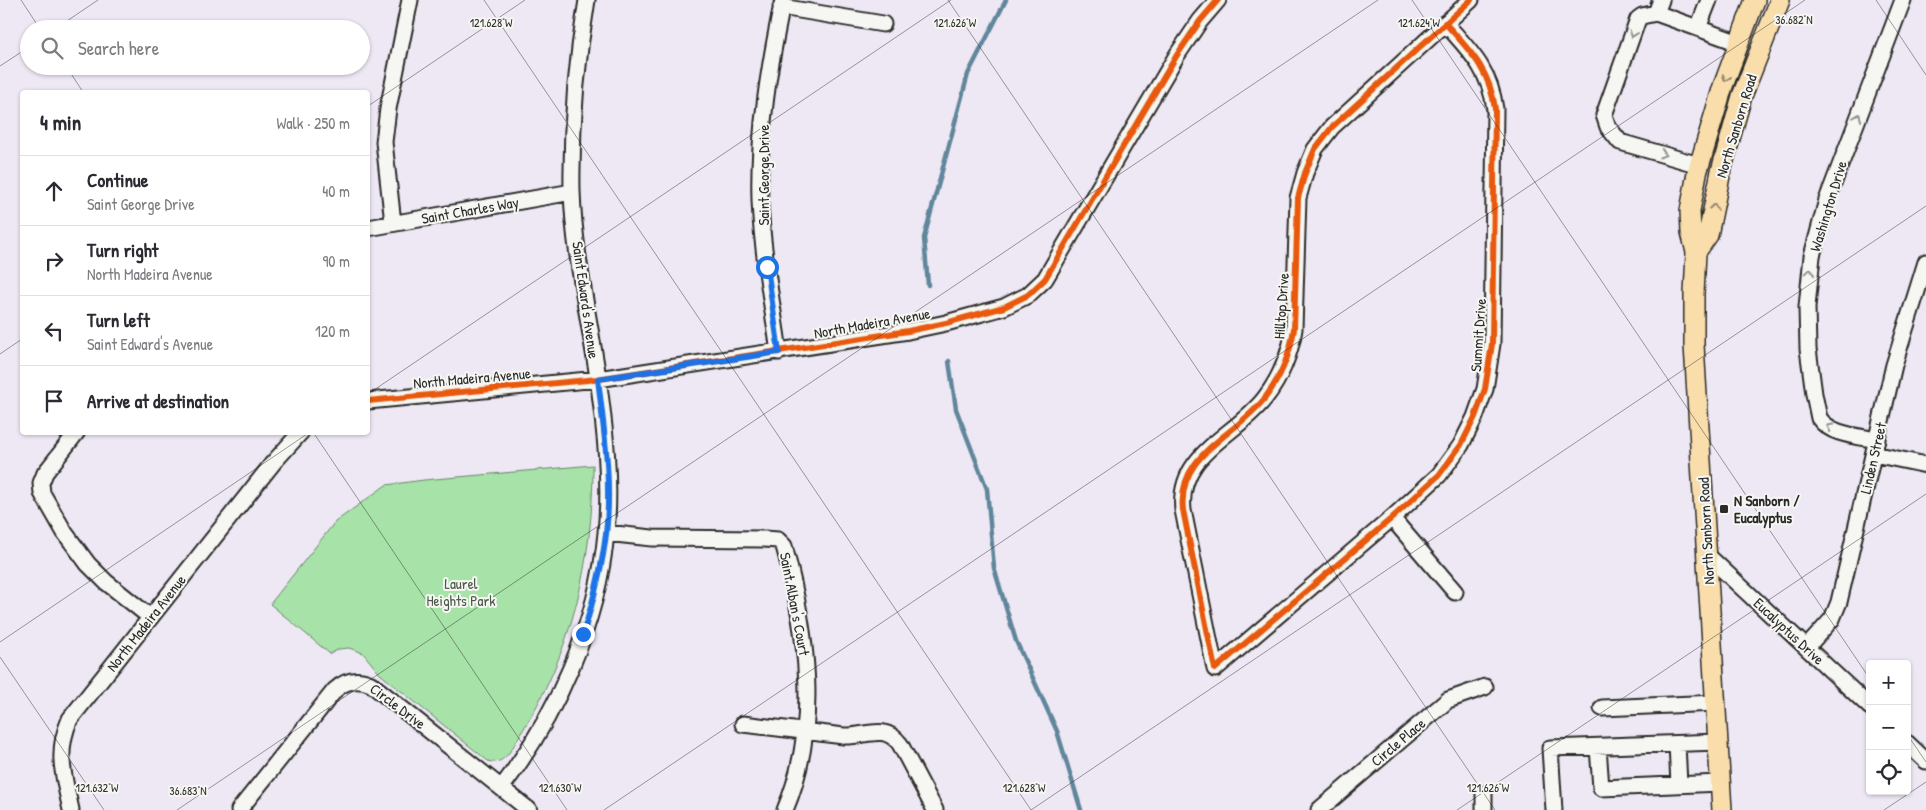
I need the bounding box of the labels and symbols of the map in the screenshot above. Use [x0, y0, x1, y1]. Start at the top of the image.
text: 36.682°N [1775, 11, 1813, 28]
text: 121.628°W [470, 14, 513, 31]
text: 121.626°W [934, 14, 977, 31]
text: 121.624°W [1398, 14, 1441, 31]
one-way arrow [1629, 29, 1639, 38]
street label: North Sanborn Road [1710, 72, 1762, 180]
one-way arrow [1722, 74, 1732, 82]
one-way arrow [1852, 113, 1863, 122]
street label: Saint George Drive [753, 125, 774, 225]
one-way arrow [1658, 149, 1666, 159]
street label: Washington Drive [1804, 158, 1852, 254]
street label: Saint Charles Way [420, 191, 520, 229]
one-way arrow [1708, 203, 1719, 212]
street label: Saint Edward's Avenue [567, 240, 605, 360]
route start [756, 256, 779, 279]
one-way arrow [1804, 267, 1815, 275]
street label: Hilltop Drive [1268, 272, 1294, 340]
street label: Summit Drive [1465, 298, 1491, 372]
street label: North Madeira Avenue [812, 302, 932, 344]
street label: North Madeira Avenue [412, 362, 532, 394]
street label: Linden Street [1855, 419, 1892, 496]
one-way arrow [1827, 423, 1836, 433]
street label: North Sanborn Road [1693, 477, 1719, 585]
place label: N Sanborn / Eucalyptus [1734, 490, 1800, 529]
marker: N Sanborn / Eucalyptus [1718, 503, 1730, 515]
street label: Saint Alban's Court [775, 551, 815, 658]
street label: North Madeira Avenue [101, 570, 191, 676]
park label: Laurel Heights Park [427, 573, 495, 611]
street label: Eucalyptus Drive [1749, 593, 1829, 669]
route end [572, 623, 595, 646]
street label: Circle Drive [366, 678, 430, 734]
street label: Circle Place [1366, 713, 1430, 771]
text: 121.632°W [76, 779, 119, 796]
text: 121.630°W [539, 779, 582, 796]
text: 121.628°W [1003, 779, 1046, 796]
text: 121.626°W [1467, 779, 1510, 796]
text: 36.683°N [169, 782, 207, 799]

